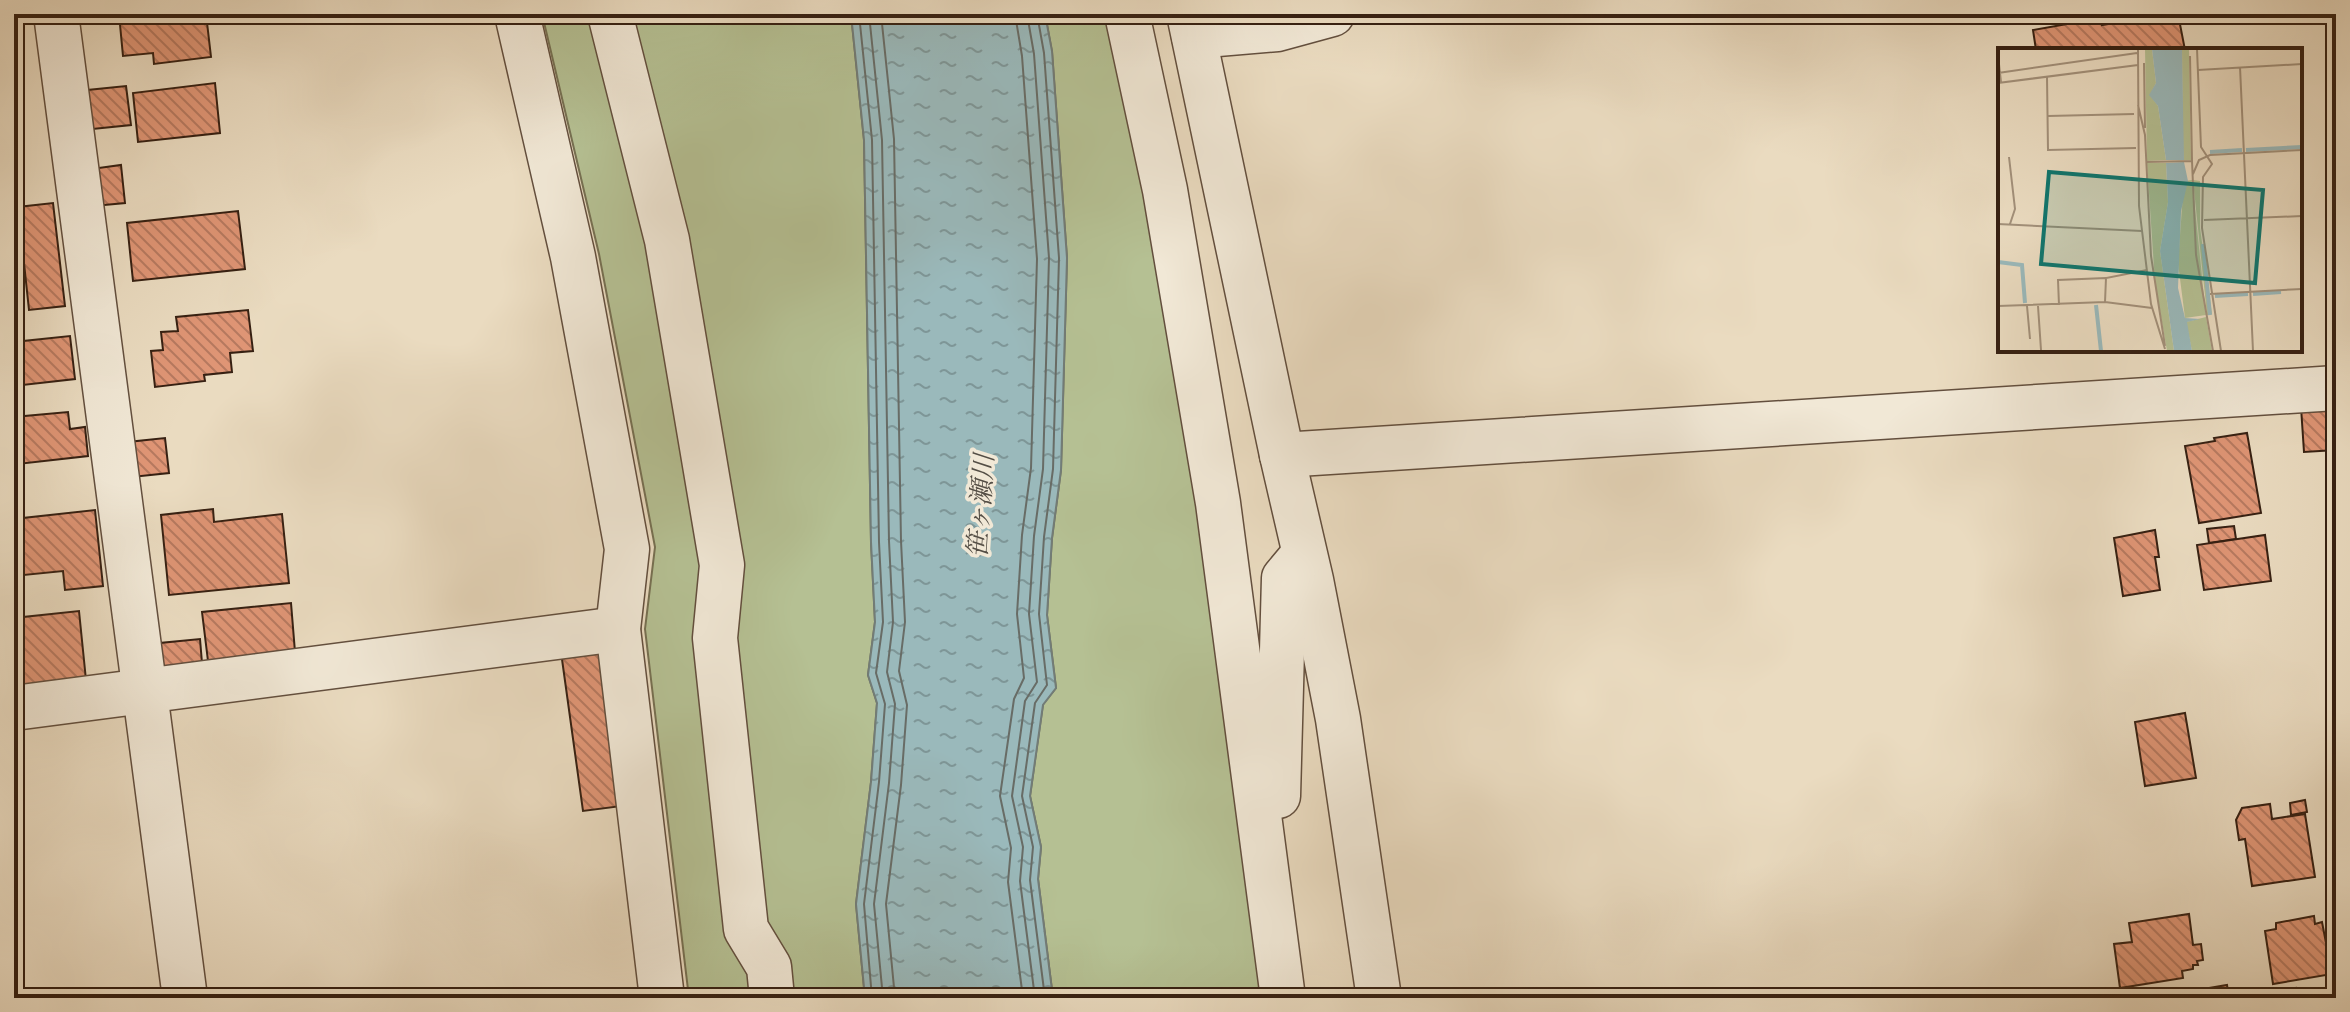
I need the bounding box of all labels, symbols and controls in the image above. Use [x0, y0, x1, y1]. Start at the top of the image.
inset map [1998, 48, 2302, 352]
water label: 笹ヶ瀬川 [962, 450, 1000, 559]

